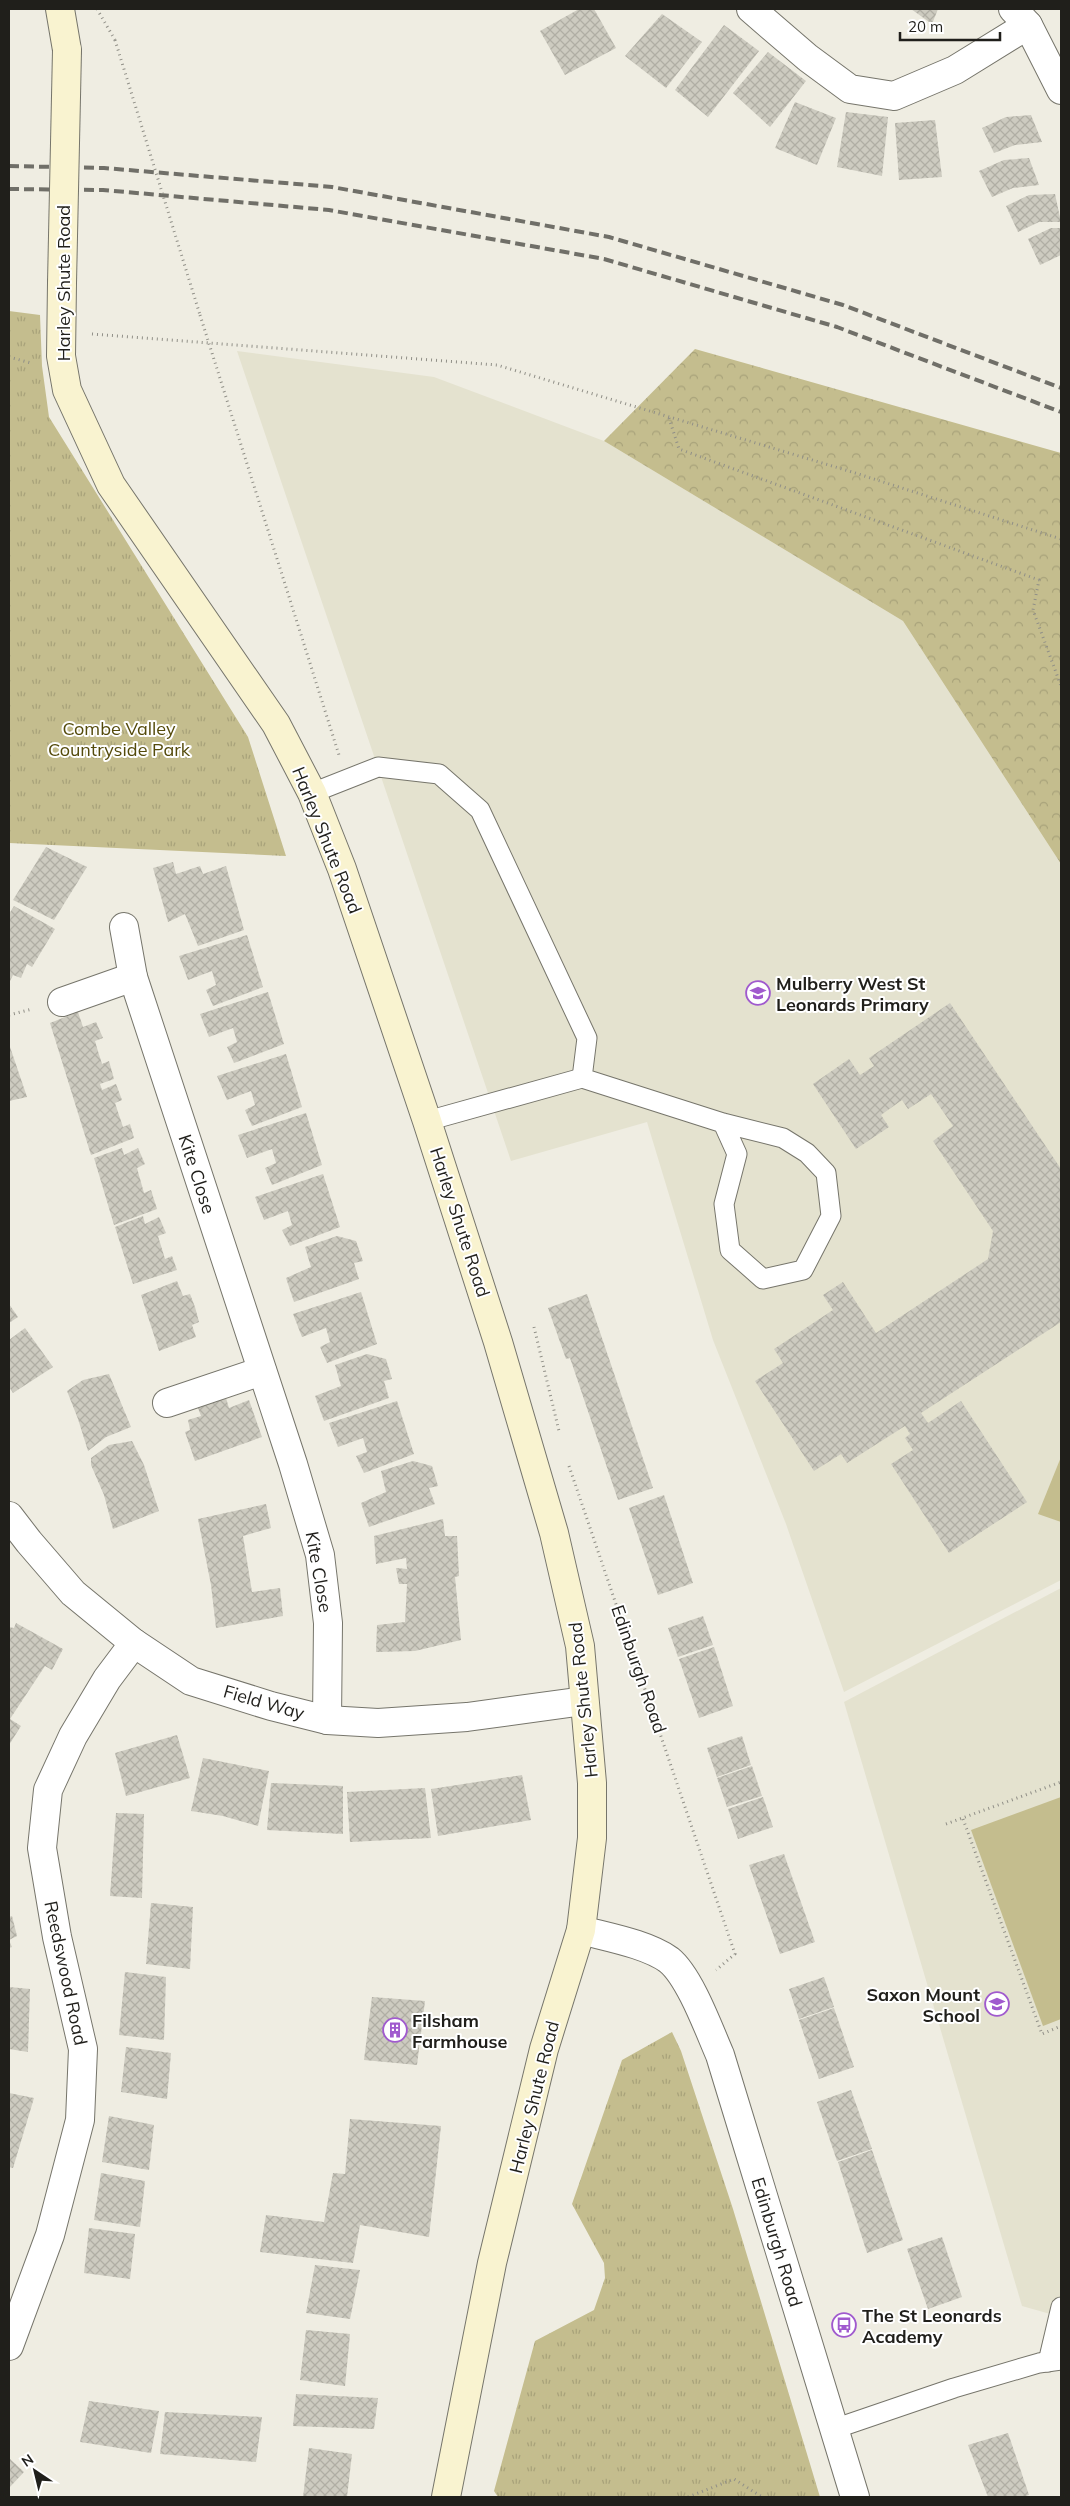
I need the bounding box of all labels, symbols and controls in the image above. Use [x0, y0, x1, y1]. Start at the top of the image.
scale bar [900, 10, 1000, 42]
text: 20 m [908, 17, 943, 36]
street label: Harley Shute Road [52, 205, 75, 361]
park label: Combe Valley Countryside Park [48, 717, 191, 761]
street label: Harley Shute Road [287, 763, 367, 917]
place label: Mulberry West St Leonards Primary [776, 972, 929, 1016]
school or university icon: Mulberry West St Leonards Primary [745, 980, 771, 1006]
street label: Kite Close [173, 1131, 221, 1217]
street label: Harley Shute Road [425, 1144, 495, 1300]
street label: Kite Close [301, 1530, 337, 1614]
street label: Edinburgh Road [606, 1602, 672, 1736]
street label: Harley Shute Road [563, 1621, 603, 1779]
street label: Field Way [221, 1679, 308, 1725]
street label: Reedswood Road [39, 1899, 93, 2047]
place label: Saxon Mount School [866, 1983, 980, 2027]
school or university icon: Saxon Mount School [984, 1991, 1010, 2017]
place label: Filsham Farmhouse [412, 2009, 508, 2053]
building icon: Filsham Farmhouse [382, 2017, 408, 2043]
street label: Harley Shute Road [504, 2018, 564, 2176]
street label: Edinburgh Road [746, 2175, 808, 2309]
place label: The St Leonards Academy [862, 2304, 1002, 2348]
bus stop icon: The St Leonards Academy [831, 2312, 857, 2338]
north arrow [10, 2446, 60, 2496]
text: N [18, 2450, 37, 2471]

